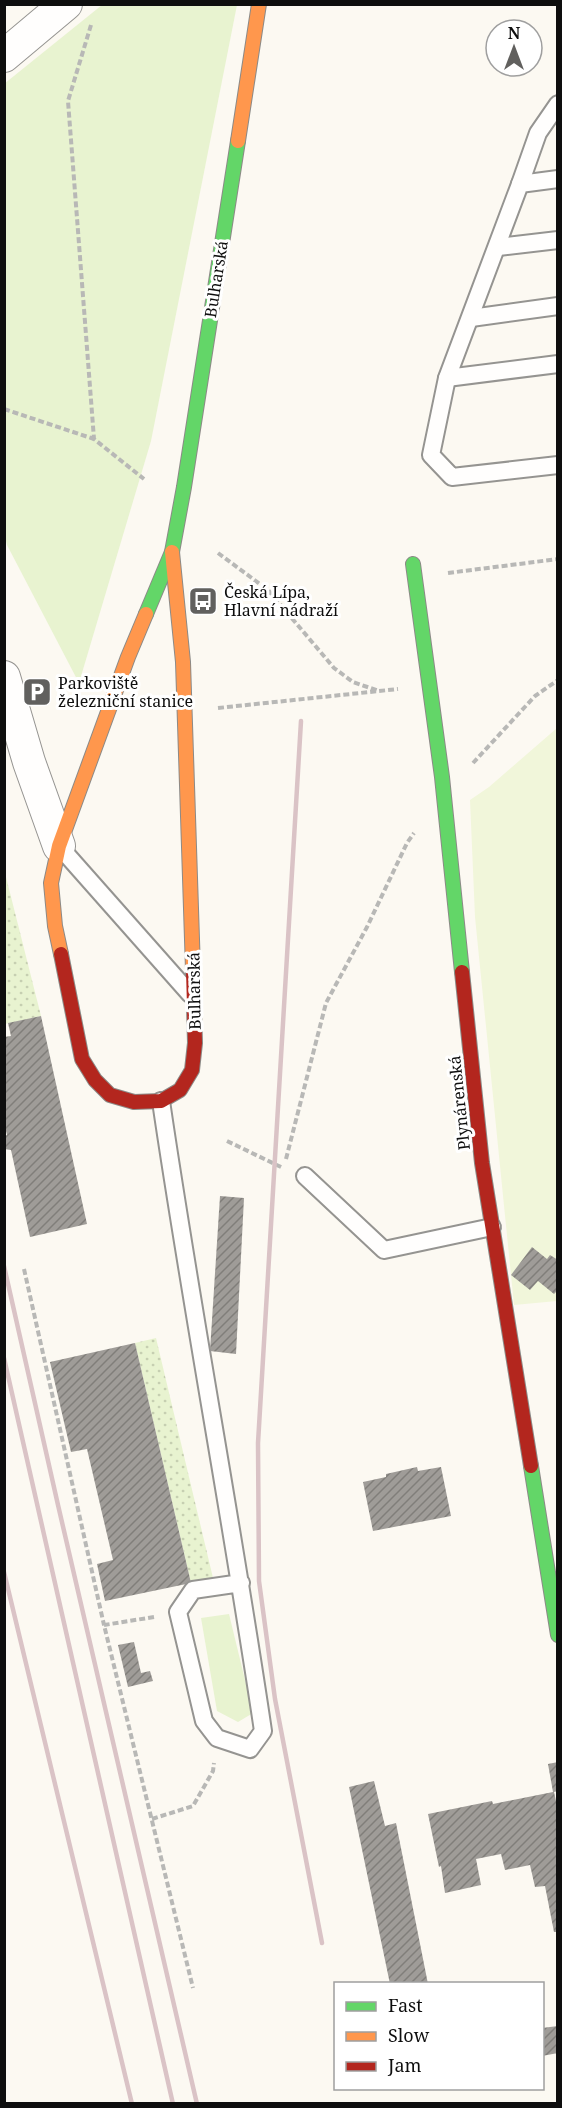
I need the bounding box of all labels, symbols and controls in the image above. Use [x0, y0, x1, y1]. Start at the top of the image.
north arrow [484, 18, 544, 78]
text: N [508, 22, 521, 44]
street label: Bulharská [199, 239, 233, 319]
place label: Česká Lípa, Hlavní nádraží [224, 581, 338, 621]
bus stop icon: Česká Lípa, Hlavní nádraží [187, 585, 219, 617]
place label: Parkoviště železniční stanice [58, 672, 193, 712]
parking icon: Parkoviště železniční stanice [21, 676, 53, 708]
street label: Bulharská [182, 952, 206, 1030]
street label: Plynárenská [443, 1055, 475, 1151]
legend [334, 1982, 544, 2090]
text: Fast [388, 1993, 423, 2017]
text: Slow [388, 2023, 430, 2047]
text: Jam [387, 2053, 422, 2077]

